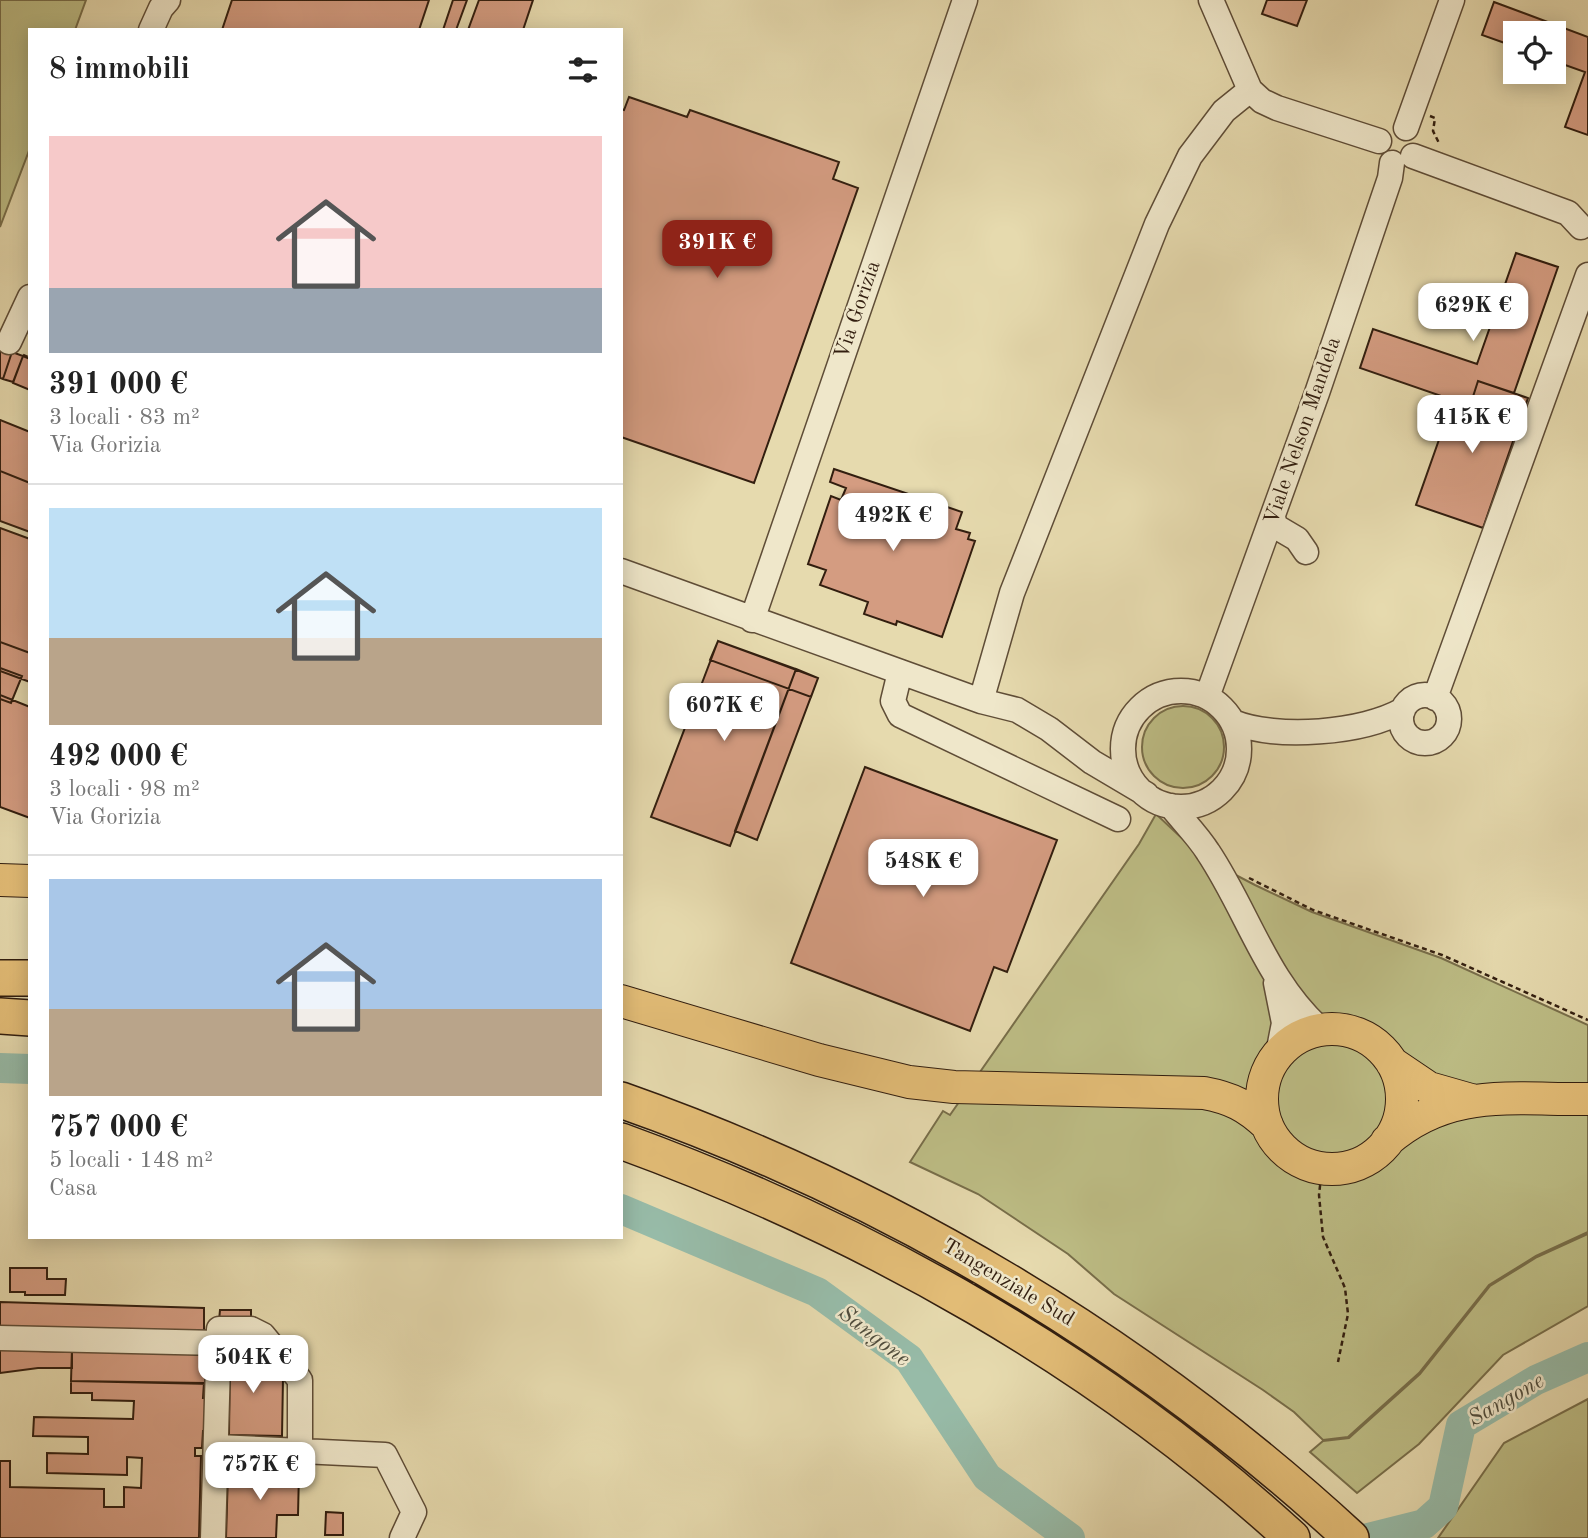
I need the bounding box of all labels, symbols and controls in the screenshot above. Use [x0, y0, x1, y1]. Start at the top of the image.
map controls [1503, 21, 1566, 84]
button: locate [1503, 21, 1566, 84]
icon: filters [564, 51, 602, 89]
text: 8 immobili [49, 55, 190, 85]
icon: home [263, 181, 389, 307]
pin: 391K € [660, 220, 774, 280]
text: 391K € [678, 231, 756, 254]
street label: Via Gorizia [831, 258, 885, 362]
pin: 629K € [1416, 284, 1530, 343]
text: 629K € [1434, 294, 1512, 317]
street label: Viale Nelson Mandela [1261, 335, 1345, 527]
text: 391 000 € [49, 370, 188, 400]
pin: 415K € [1415, 396, 1529, 455]
text: 3 locali · 83 m² [49, 406, 200, 429]
text: 415K € [1433, 406, 1511, 429]
text: Via Gorizia [49, 434, 161, 457]
pin: 492K € [836, 494, 950, 553]
text: 492K € [854, 504, 932, 527]
icon: home [263, 553, 389, 679]
pin: 607K € [667, 684, 781, 743]
text: 607K € [685, 694, 763, 717]
text: 492 000 € [49, 742, 188, 772]
text: 3 locali · 98 m² [49, 778, 200, 801]
text: Via Gorizia [49, 806, 161, 829]
pin: 548K € [866, 839, 980, 899]
text: 548K € [884, 850, 962, 873]
icon: home [263, 924, 389, 1050]
text: 757 000 € [49, 1113, 188, 1143]
text: 5 locali · 148 m² [49, 1149, 213, 1172]
text: Casa [49, 1177, 97, 1200]
street label: Tangenziale Sud [938, 1235, 1078, 1331]
water label: Sangone [833, 1301, 914, 1372]
pin: 504K € [196, 1336, 310, 1395]
text: 504K € [214, 1346, 292, 1369]
water label: Sangone [1464, 1369, 1549, 1432]
pin: 757K € [203, 1442, 317, 1502]
text: 757K € [221, 1453, 299, 1476]

